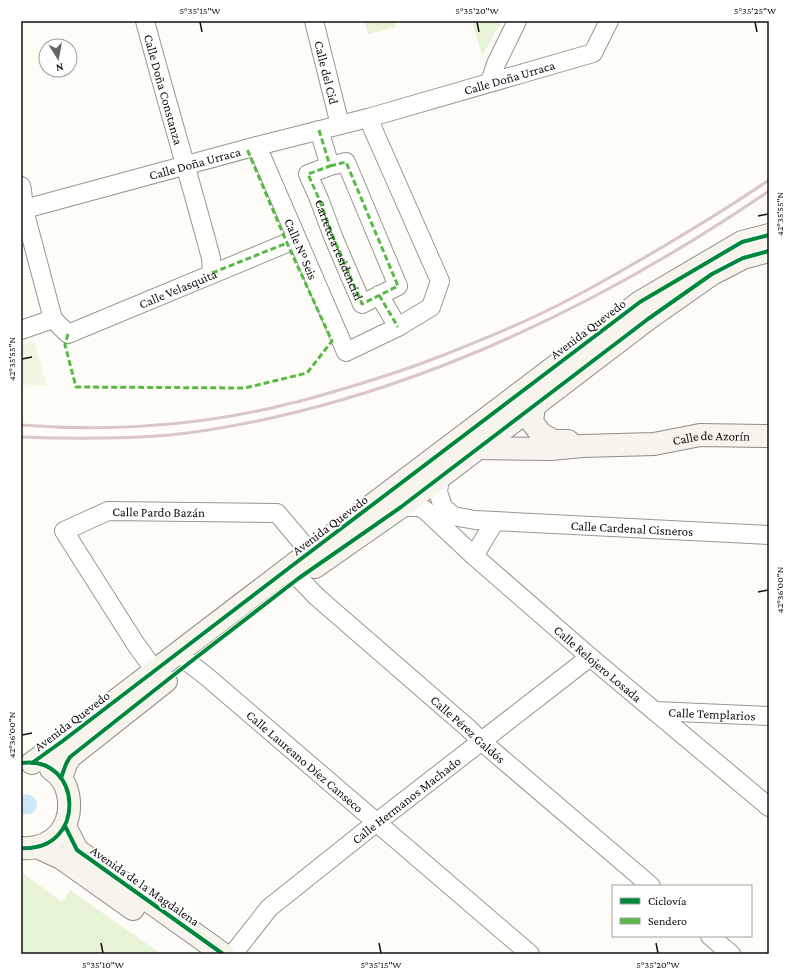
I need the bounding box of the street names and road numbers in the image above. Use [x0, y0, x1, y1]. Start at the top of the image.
street label: Calle Doña Constanza [141, 32, 187, 146]
street label: Calle del Cid [312, 39, 342, 106]
street label: Calle Doña Urraca [462, 57, 557, 97]
street label: Calle Doña Urraca [147, 143, 242, 182]
street label: Carretera residencial [312, 197, 367, 303]
street label: Calle Nº Seis [281, 216, 321, 282]
street label: Calle Velasquita [136, 266, 219, 311]
street label: Avenida Quevedo [547, 296, 629, 362]
street label: Calle de Azorín [671, 428, 750, 448]
street label: Avenida Quevedo [289, 492, 371, 558]
street label: Calle Pardo Bazán [112, 504, 205, 520]
street label: Calle Cardenal Cisneros [570, 517, 694, 539]
street label: Calle Relojero Losada [551, 622, 645, 705]
street label: Avenida Quevedo [31, 688, 113, 754]
street label: Calle Pérez Galdós [428, 692, 509, 766]
street label: Calle Templarios [668, 704, 756, 723]
street label: Calle Laureano Díez Canseco [244, 707, 367, 815]
street label: Calle Hermanos Machado [349, 753, 463, 847]
street label: Avenida de la Magdalena [88, 843, 202, 929]

